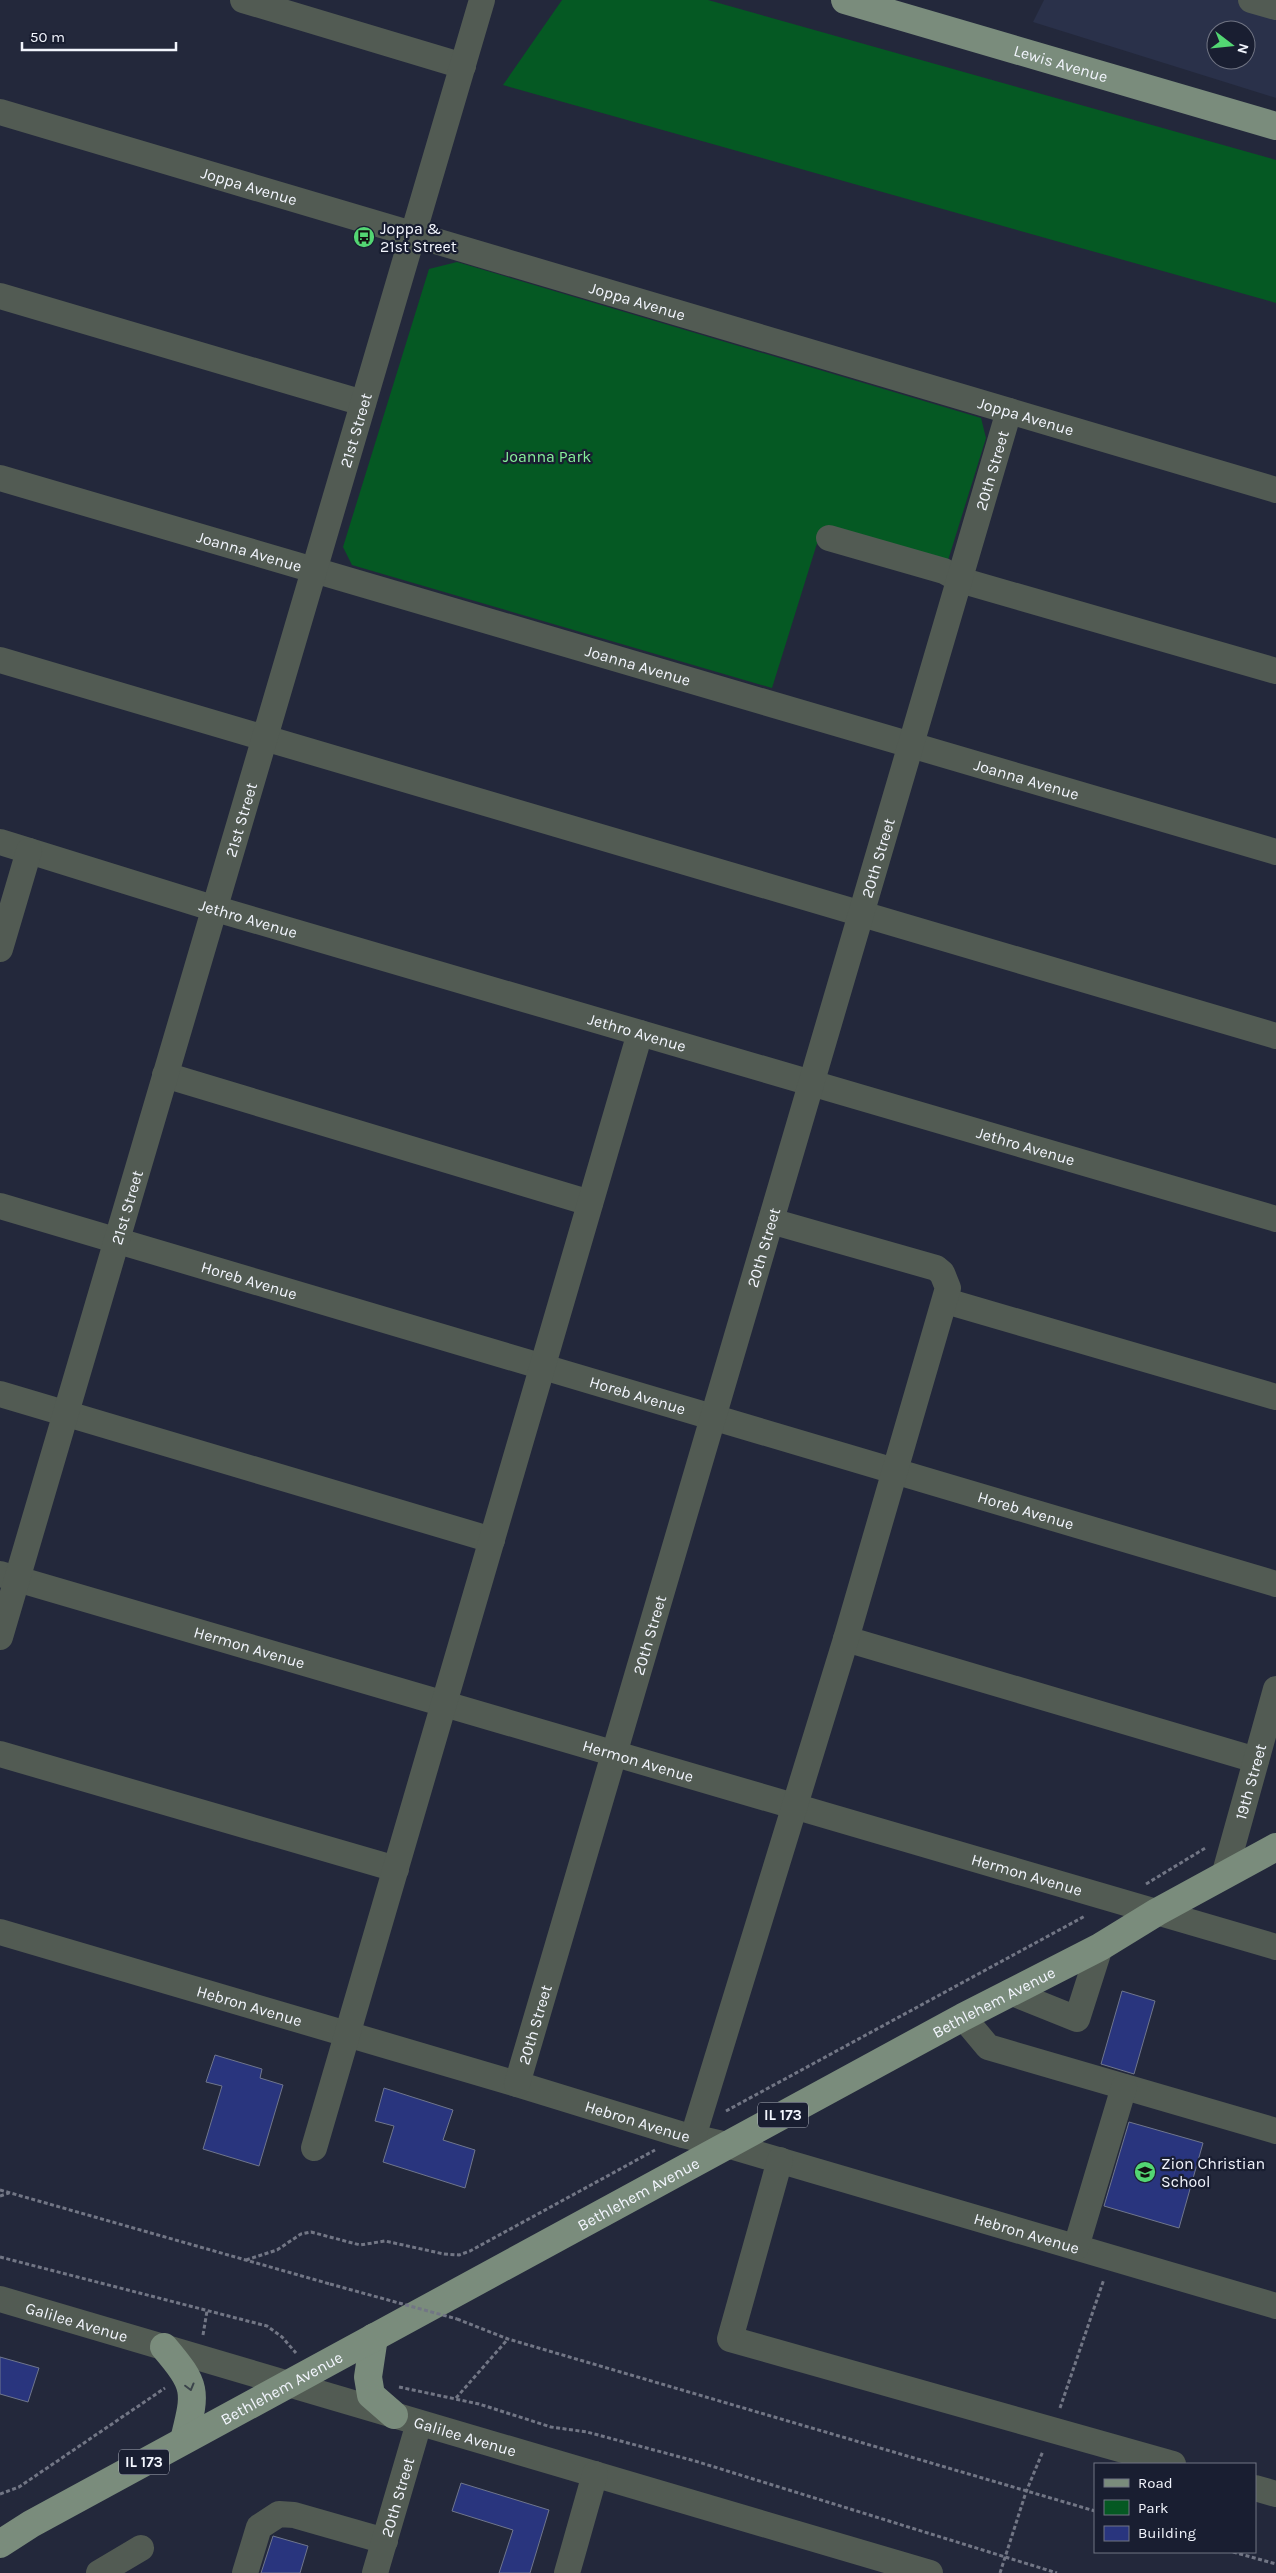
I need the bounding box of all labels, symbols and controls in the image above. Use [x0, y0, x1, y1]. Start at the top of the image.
scale bar [22, 20, 176, 52]
north arrow [1206, 20, 1256, 70]
text: 50 m [30, 28, 65, 46]
street label: Lewis Avenue [1012, 41, 1110, 86]
text: N [1233, 41, 1253, 56]
street label: Joppa Avenue [199, 163, 299, 210]
place label: Joppa & 21st Street [380, 219, 457, 256]
bus stop icon: Joppa & 21st Street [352, 225, 376, 249]
street label: Joppa Avenue [587, 278, 688, 325]
street label: 21st Street [336, 391, 376, 470]
street label: Joppa Avenue [976, 393, 1076, 440]
street label: 20th Street [971, 428, 1013, 513]
park label: Joanna Park [503, 447, 591, 466]
street label: Joanna Avenue [195, 527, 304, 576]
street label: Joanna Avenue [583, 641, 693, 690]
street label: Joanna Avenue [972, 755, 1081, 804]
street label: 21st Street [221, 780, 261, 859]
street label: 20th Street [857, 816, 899, 900]
street label: Jethro Avenue [197, 895, 300, 942]
street label: Jethro Avenue [586, 1009, 688, 1056]
street label: Jethro Avenue [974, 1123, 1077, 1170]
street label: 21st Street [107, 1168, 147, 1247]
street label: 20th Street [743, 1205, 784, 1290]
street label: Horeb Avenue [199, 1257, 300, 1304]
street label: Horeb Avenue [587, 1372, 688, 1419]
street label: Horeb Avenue [975, 1487, 1076, 1534]
street label: 20th Street [629, 1593, 670, 1677]
street label: Hermon Avenue [192, 1622, 307, 1673]
street label: Hermon Avenue [580, 1736, 696, 1786]
street label: 19th Street [1231, 1742, 1270, 1822]
street label: Hermon Avenue [969, 1850, 1085, 1900]
street label: Bethlehem Avenue [929, 1963, 1058, 2042]
street label: Hebron Avenue [194, 1981, 304, 2030]
street label: 20th Street [514, 1983, 556, 2067]
street label: Hebron Avenue [582, 2096, 692, 2146]
road number: IL 173 [758, 2102, 808, 2128]
street label: Bethlehem Avenue [574, 2153, 703, 2235]
place label: Zion Christian School [1161, 2154, 1265, 2191]
school or university icon: Zion Christian School [1133, 2160, 1157, 2184]
street label: Hebron Avenue [972, 2209, 1082, 2258]
street label: Galilee Avenue [23, 2298, 130, 2346]
street label: Bethlehem Avenue [217, 2347, 346, 2429]
one-way arrow [185, 2382, 195, 2390]
street label: Galilee Avenue [412, 2412, 519, 2461]
road number: IL 173 [119, 2450, 169, 2474]
street label: 20th Street [377, 2455, 418, 2539]
legend [1094, 2463, 1256, 2553]
text: Road [1138, 2474, 1173, 2492]
text: Park [1138, 2499, 1168, 2517]
text: Building [1138, 2524, 1196, 2542]

